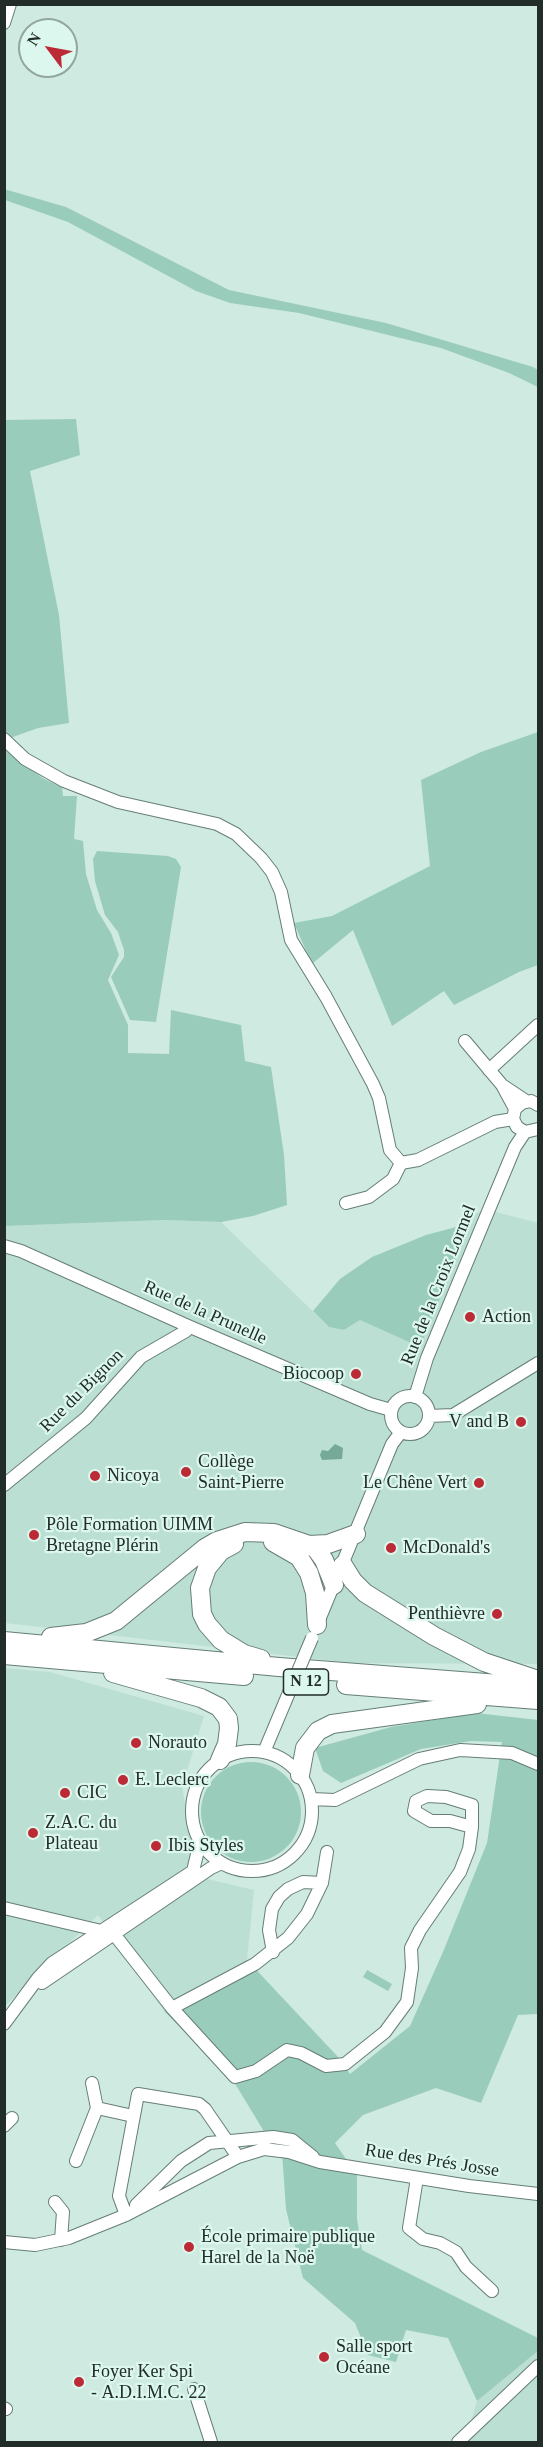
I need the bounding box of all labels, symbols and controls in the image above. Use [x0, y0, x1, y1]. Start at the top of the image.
north arrow [18, 18, 78, 78]
text: N [24, 30, 44, 49]
street label: Rue de la Croix Lormel [397, 1202, 481, 1368]
street label: Rue de la Prunelle [140, 1276, 270, 1350]
place label: Action [482, 1306, 531, 1328]
marker: Action [463, 1310, 477, 1324]
street label: Rue du Bignon [36, 1345, 128, 1437]
place label: Biocoop [283, 1363, 344, 1385]
marker: Biocoop [349, 1367, 363, 1381]
place label: V and B [449, 1411, 509, 1433]
marker: V and B [514, 1415, 528, 1429]
place label: Collège Saint-Pierre [198, 1451, 284, 1494]
place label: Nicoya [107, 1465, 159, 1487]
marker: Collège Saint-Pierre [179, 1465, 193, 1479]
marker: Nicoya [88, 1469, 102, 1483]
place label: Le Chêne Vert [363, 1472, 467, 1494]
marker: Le Chêne Vert [472, 1476, 486, 1490]
place label: Pôle Formation UIMM Bretagne Plérin [46, 1514, 213, 1556]
marker: Pôle Formation UIMM Bretagne Plérin [27, 1528, 41, 1542]
place label: McDonald's [403, 1537, 490, 1559]
marker: McDonald's [384, 1541, 398, 1555]
place label: Penthièvre [408, 1603, 485, 1625]
marker: Penthièvre [490, 1607, 504, 1621]
road number: N 12 [284, 1669, 328, 1695]
place label: Norauto [148, 1732, 207, 1754]
marker: Norauto [129, 1736, 143, 1750]
place label: E. Leclerc [135, 1769, 209, 1791]
marker: E. Leclerc [116, 1773, 130, 1787]
place label: CIC [77, 1782, 107, 1804]
marker: CIC [58, 1786, 72, 1800]
place label: Z.A.C. du Plateau [45, 1812, 117, 1854]
marker: Z.A.C. du Plateau [26, 1826, 40, 1840]
place label: Ibis Styles [168, 1835, 244, 1857]
marker: Ibis Styles [149, 1839, 163, 1853]
street label: Rue des Prés Josse [363, 2140, 501, 2182]
place label: École primaire publique Harel de la Noë [201, 2226, 375, 2268]
marker: École primaire publique Harel de la Noë [182, 2240, 196, 2254]
place label: Salle sport Océane [336, 2336, 412, 2378]
marker: Salle sport Océane [317, 2350, 331, 2364]
place label: Foyer Ker Spi - A.D.I.M.C. 22 [91, 2361, 206, 2404]
marker: Foyer Ker Spi - A.D.I.M.C. 22 [72, 2375, 86, 2389]

